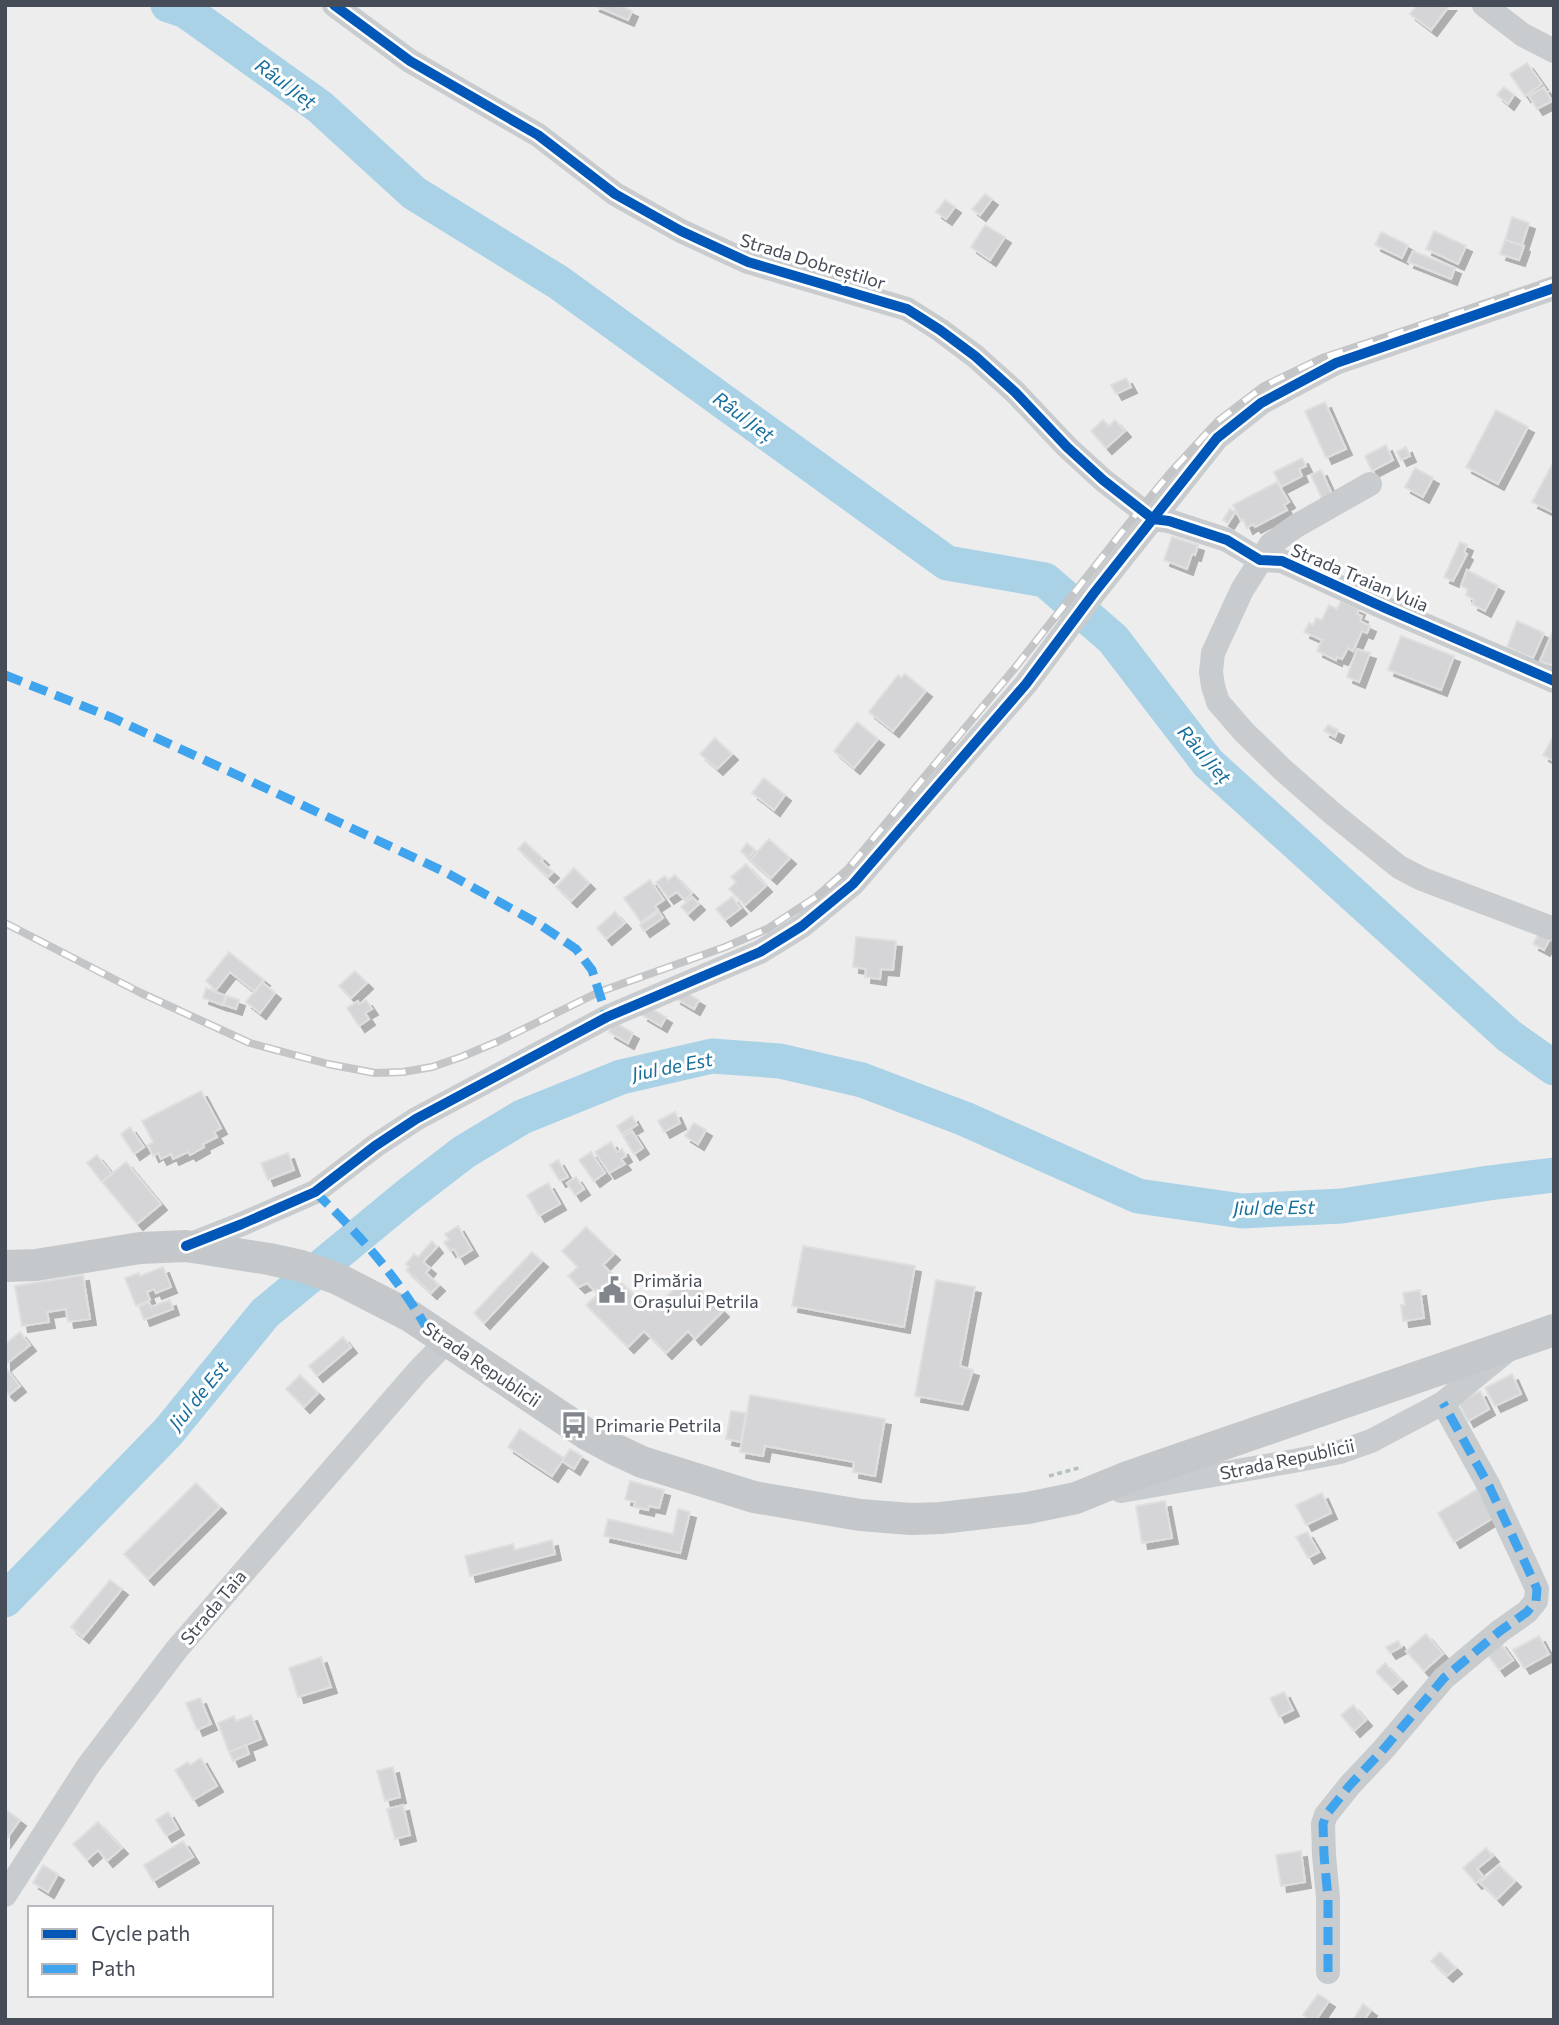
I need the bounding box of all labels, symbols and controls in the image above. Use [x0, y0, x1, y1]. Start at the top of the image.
water label: Râul Jieț [250, 53, 322, 115]
street label: Strada Dobreștilor [737, 228, 888, 295]
water label: Râul Jieț [708, 386, 780, 448]
street label: Strada Traian Vuia [1288, 538, 1432, 616]
water label: Râul Jieț [1172, 720, 1237, 790]
water label: Jiul de Est [628, 1047, 715, 1085]
water label: Jiul de Est [1231, 1195, 1316, 1219]
place label: Primăria Orașului Petrila [633, 1269, 759, 1313]
public building icon: Primăria Orașului Petrila [597, 1275, 627, 1305]
street label: Strada Republicii [419, 1317, 545, 1411]
water label: Jiul de Est [162, 1355, 233, 1436]
bus stop icon: Primarie Petrila [559, 1410, 589, 1440]
place label: Primarie Petrila [595, 1414, 722, 1436]
street label: Strada Republicii [1218, 1434, 1356, 1484]
street label: Strada Taia [175, 1565, 251, 1649]
legend [28, 1906, 273, 1997]
text: Cycle path [91, 1920, 190, 1945]
text: Path [91, 1955, 136, 1980]

